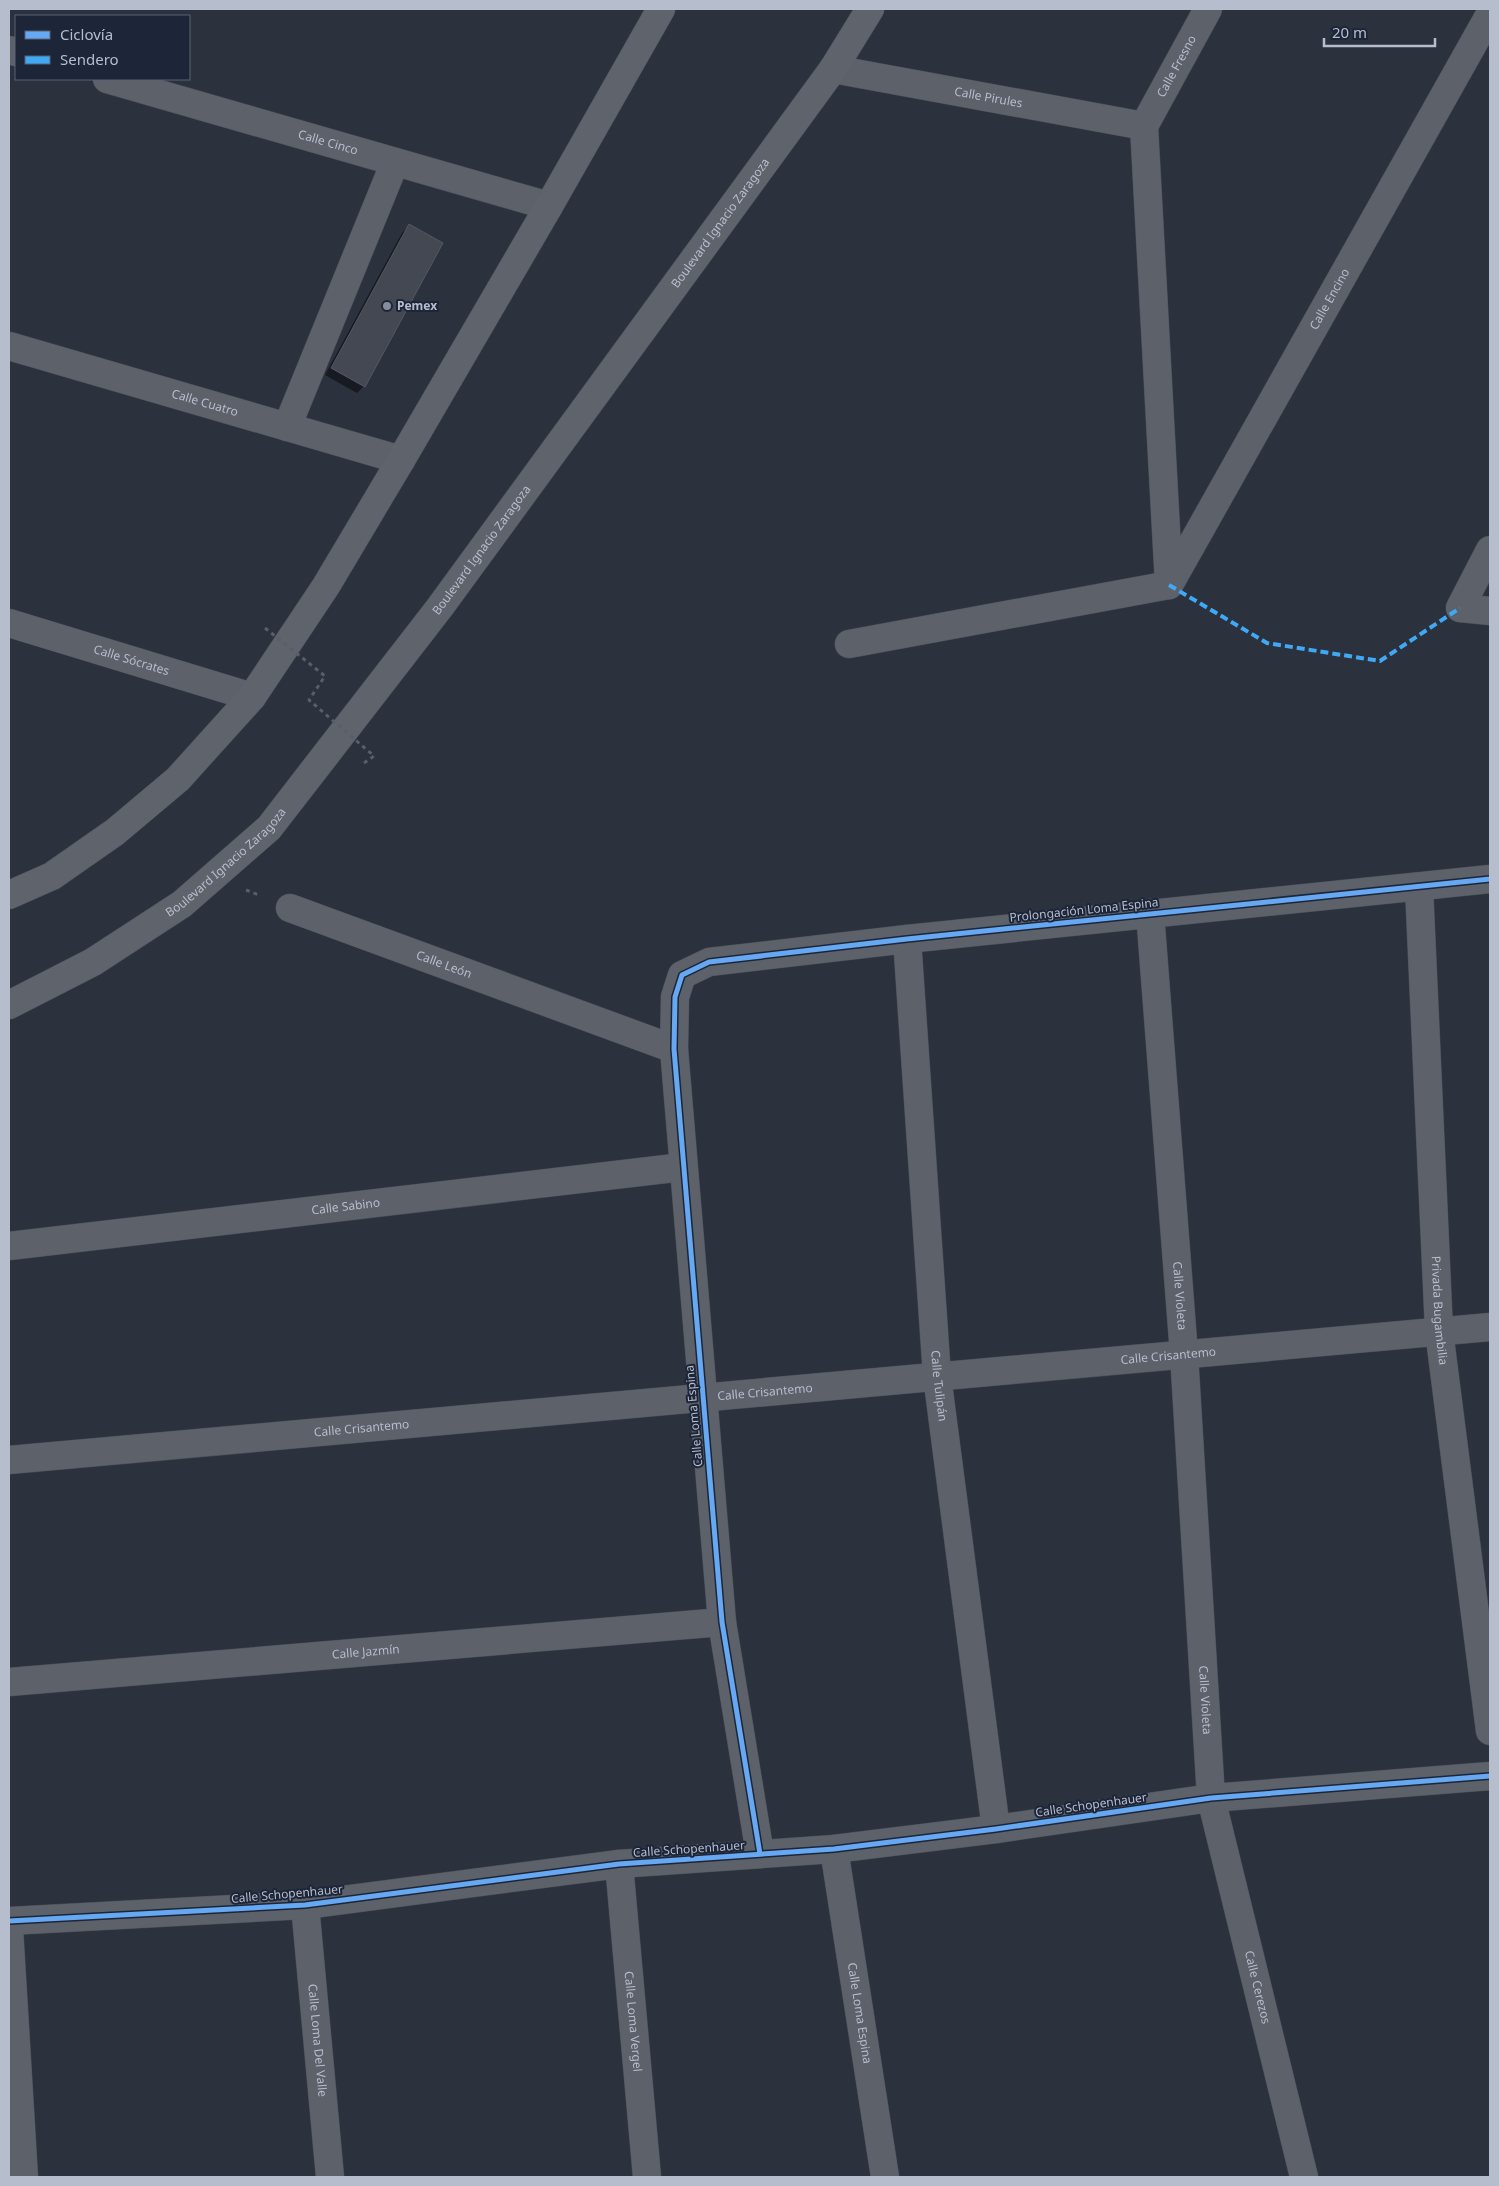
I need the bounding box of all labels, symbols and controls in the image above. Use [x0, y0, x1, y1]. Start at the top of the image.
legend [15, 15, 190, 80]
scale bar [1324, 15, 1435, 47]
text: 20 m [1332, 22, 1367, 42]
text: Ciclovía [60, 24, 113, 44]
street label: Calle Fresno [1152, 32, 1200, 100]
text: Sendero [60, 49, 119, 69]
street label: Calle Pirules [953, 82, 1024, 112]
street label: Calle Cinco [296, 125, 360, 159]
street label: Boulevard Ignacio Zaragoza [667, 154, 773, 291]
street label: Calle Encino [1305, 265, 1353, 333]
place label: Pemex [397, 297, 437, 314]
marker: Pemex [381, 300, 393, 312]
street label: Calle Cuatro [170, 385, 240, 420]
street label: Boulevard Ignacio Zaragoza [428, 481, 534, 618]
street label: Calle Sócrates [92, 640, 172, 679]
street label: Boulevard Ignacio Zaragoza [162, 804, 290, 921]
street label: Prolongación Loma Espina [1009, 893, 1159, 926]
street label: Calle León [414, 946, 474, 982]
street label: Calle Sabino [310, 1194, 381, 1218]
street label: Privada Bugambilia [1428, 1255, 1452, 1366]
street label: Calle Violeta [1169, 1261, 1191, 1331]
street label: Calle Crisantemo [1120, 1343, 1217, 1368]
street label: Calle Tulipán [927, 1350, 952, 1422]
street label: Calle Loma Espina [681, 1364, 706, 1468]
street label: Calle Crisantemo [717, 1379, 813, 1404]
street label: Calle Crisantemo [313, 1415, 410, 1441]
street label: Calle Jazmín [331, 1640, 400, 1663]
street label: Calle Violeta [1195, 1665, 1216, 1735]
street label: Calle Schopenhauer [1034, 1788, 1148, 1821]
street label: Calle Schopenhauer [632, 1836, 746, 1861]
street label: Calle Schopenhauer [230, 1880, 344, 1907]
street label: Calle Cerezos [1241, 1949, 1275, 2026]
street label: Calle Loma Espina [844, 1961, 876, 2065]
street label: Calle Loma Vergel [621, 1970, 647, 2072]
street label: Calle Loma Del Valle [304, 1983, 332, 2098]

